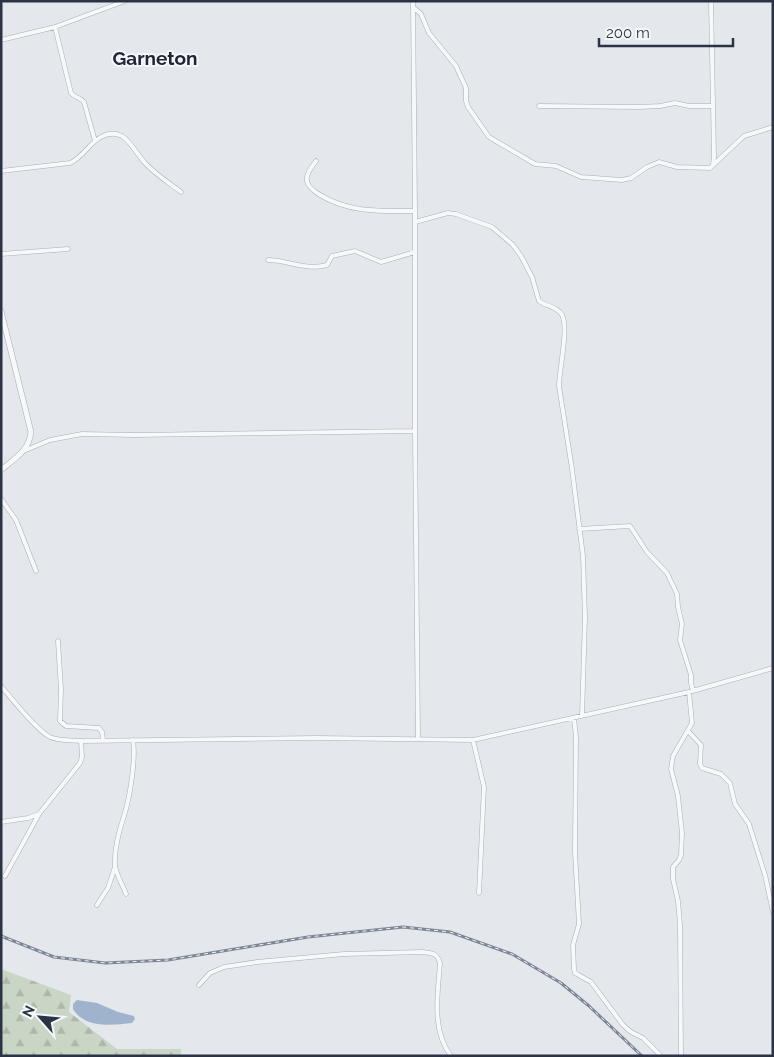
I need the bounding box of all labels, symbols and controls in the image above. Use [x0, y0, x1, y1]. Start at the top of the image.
scale bar [599, 15, 733, 47]
text: 200 m [606, 24, 650, 42]
district label: Garneton [113, 47, 197, 69]
north arrow [15, 992, 65, 1042]
text: N [19, 1003, 38, 1019]

